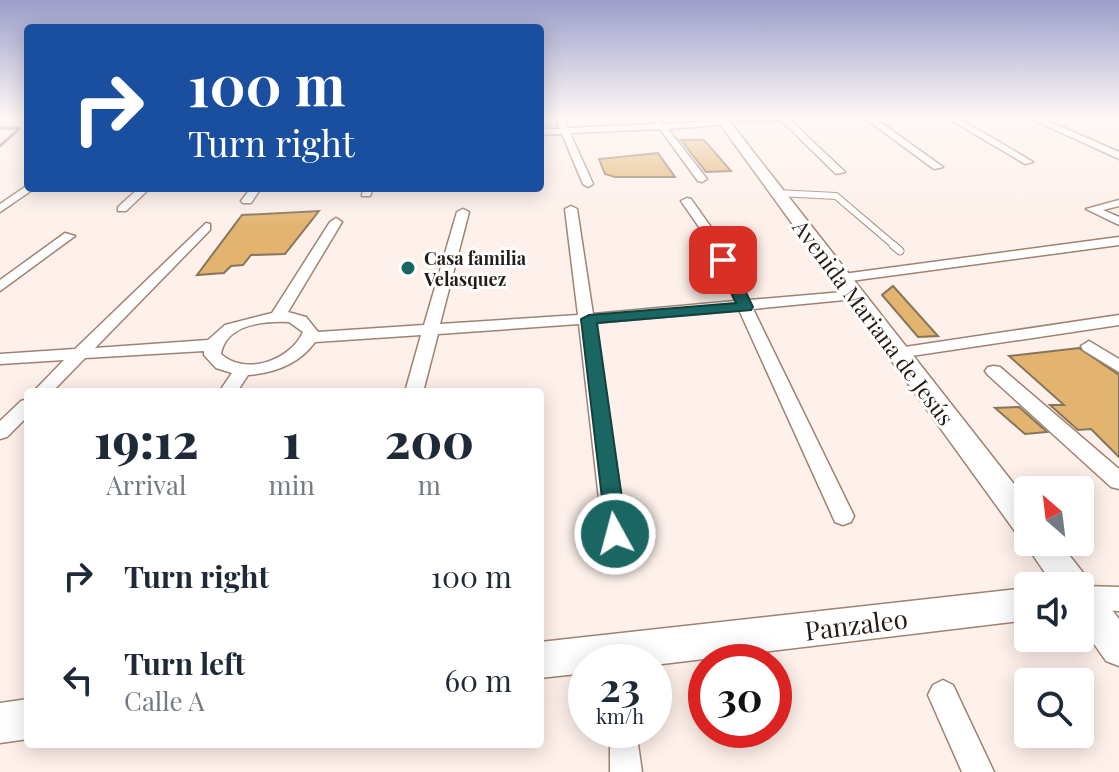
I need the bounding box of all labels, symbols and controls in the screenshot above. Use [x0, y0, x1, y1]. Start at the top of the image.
text: 100 m [188, 46, 345, 121]
icon: right [56, 56, 160, 160]
text: Turn right [188, 118, 355, 166]
street label: Avenida Mariana de Jesús [786, 212, 961, 431]
pin [689, 226, 757, 294]
icon: arrive [701, 238, 745, 282]
place label: Casa familia Velasquez [423, 246, 527, 291]
marker: Casa familia Velasquez [399, 259, 417, 277]
text: 19:12 [94, 407, 199, 471]
text: 1 [282, 407, 301, 471]
text: 200 [385, 407, 474, 471]
text: Arrival [106, 467, 186, 502]
text: min [269, 467, 315, 502]
text: m [418, 467, 441, 502]
north arrow [1014, 476, 1094, 556]
map controls [1014, 476, 1094, 748]
position arrow [573, 492, 657, 576]
icon: right [56, 554, 100, 598]
text: Turn right [124, 556, 269, 596]
text: 100 m [431, 556, 512, 596]
button: sound [1014, 572, 1094, 652]
street label: Panzaleo [803, 600, 909, 648]
text: Turn left [124, 643, 245, 683]
speed limit sign: 30 [688, 644, 792, 748]
icon: left [56, 658, 100, 702]
text: 23 [600, 659, 640, 712]
text: 60 m [444, 660, 512, 700]
button: search [1014, 668, 1094, 748]
text: Calle A [124, 683, 205, 718]
text: km/h [596, 702, 644, 729]

